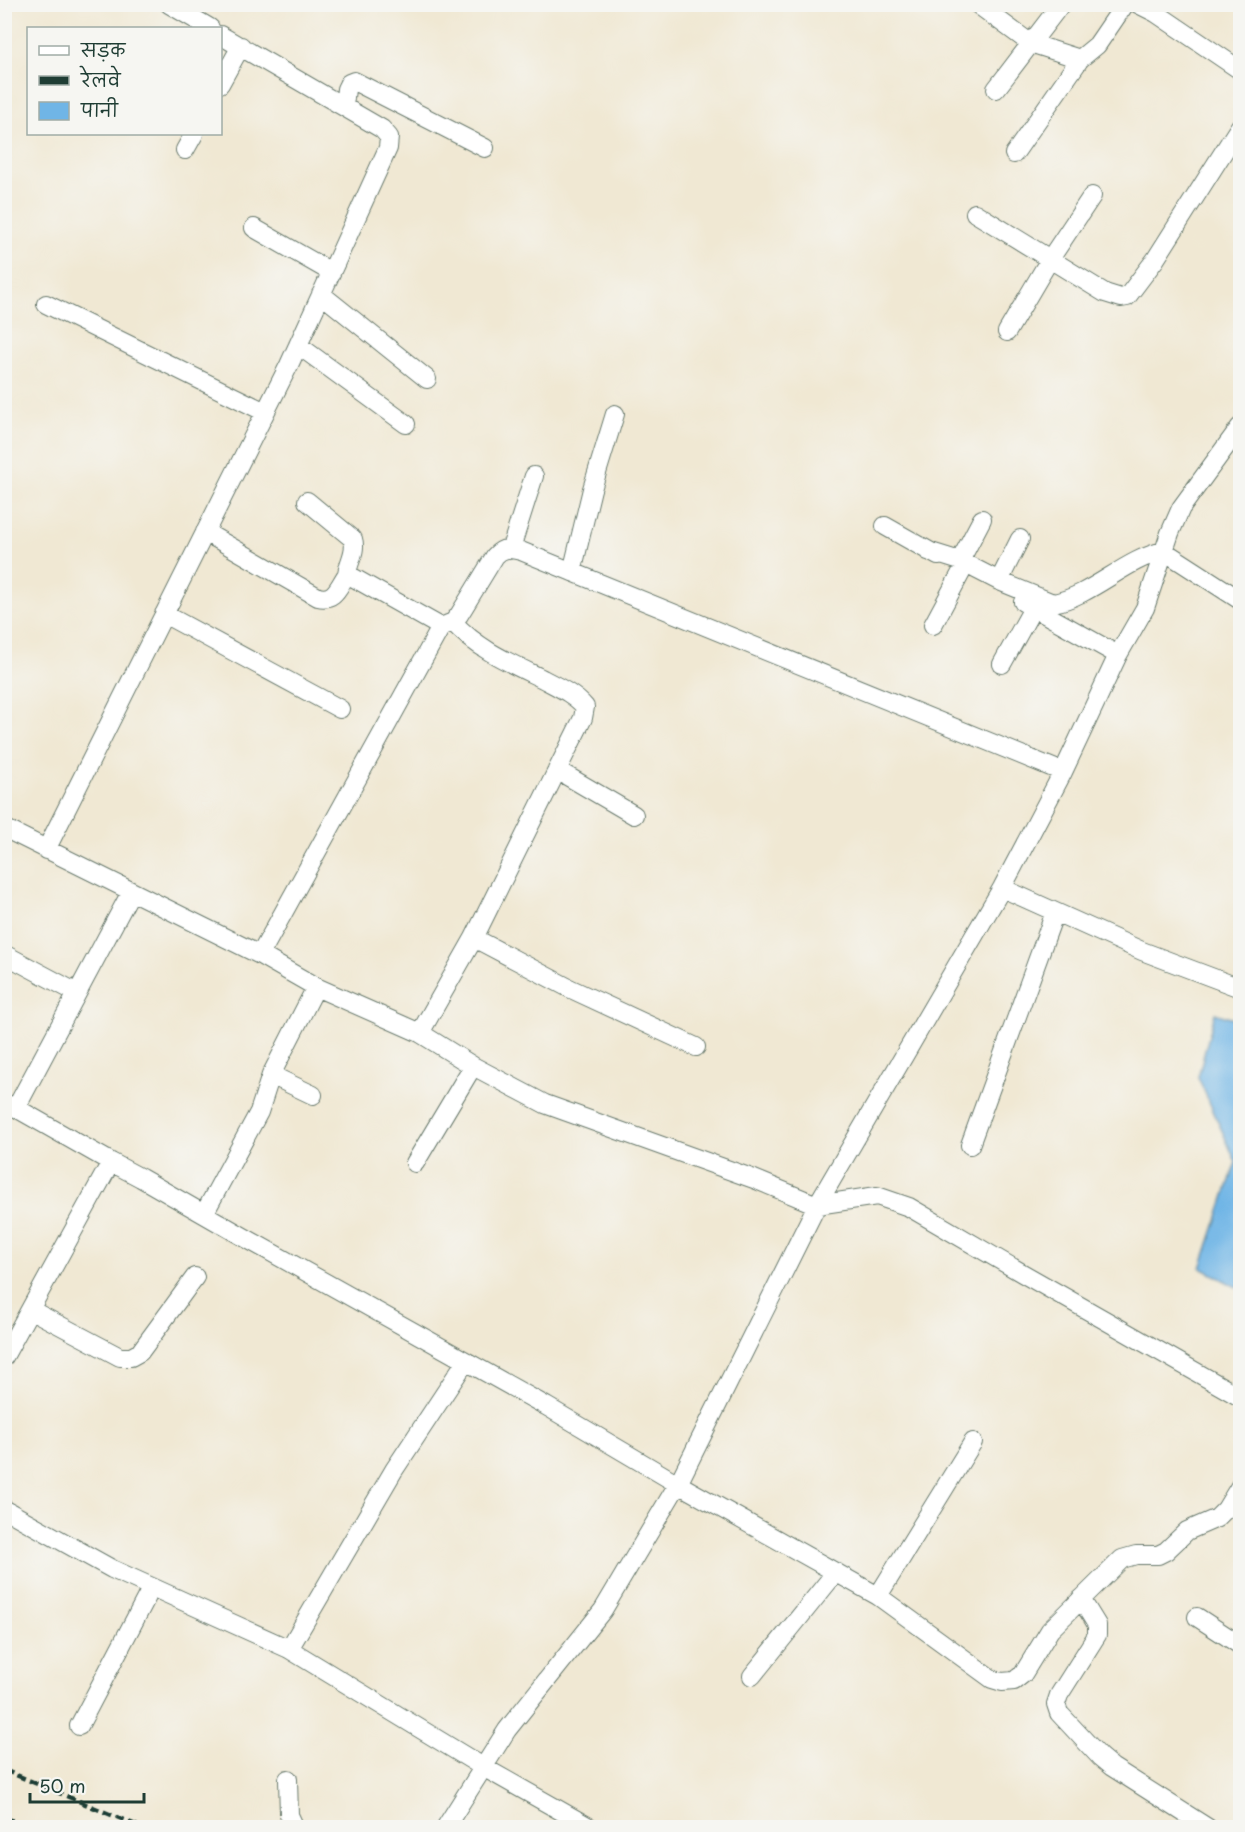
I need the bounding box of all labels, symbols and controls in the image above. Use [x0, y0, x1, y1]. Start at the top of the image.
legend [27, 27, 222, 135]
text: सड़क [80, 36, 126, 63]
text: रेलवे [79, 65, 122, 93]
text: पानी [80, 96, 119, 123]
scale bar [30, 1766, 144, 1804]
text: 50 m [39, 1772, 86, 1799]

